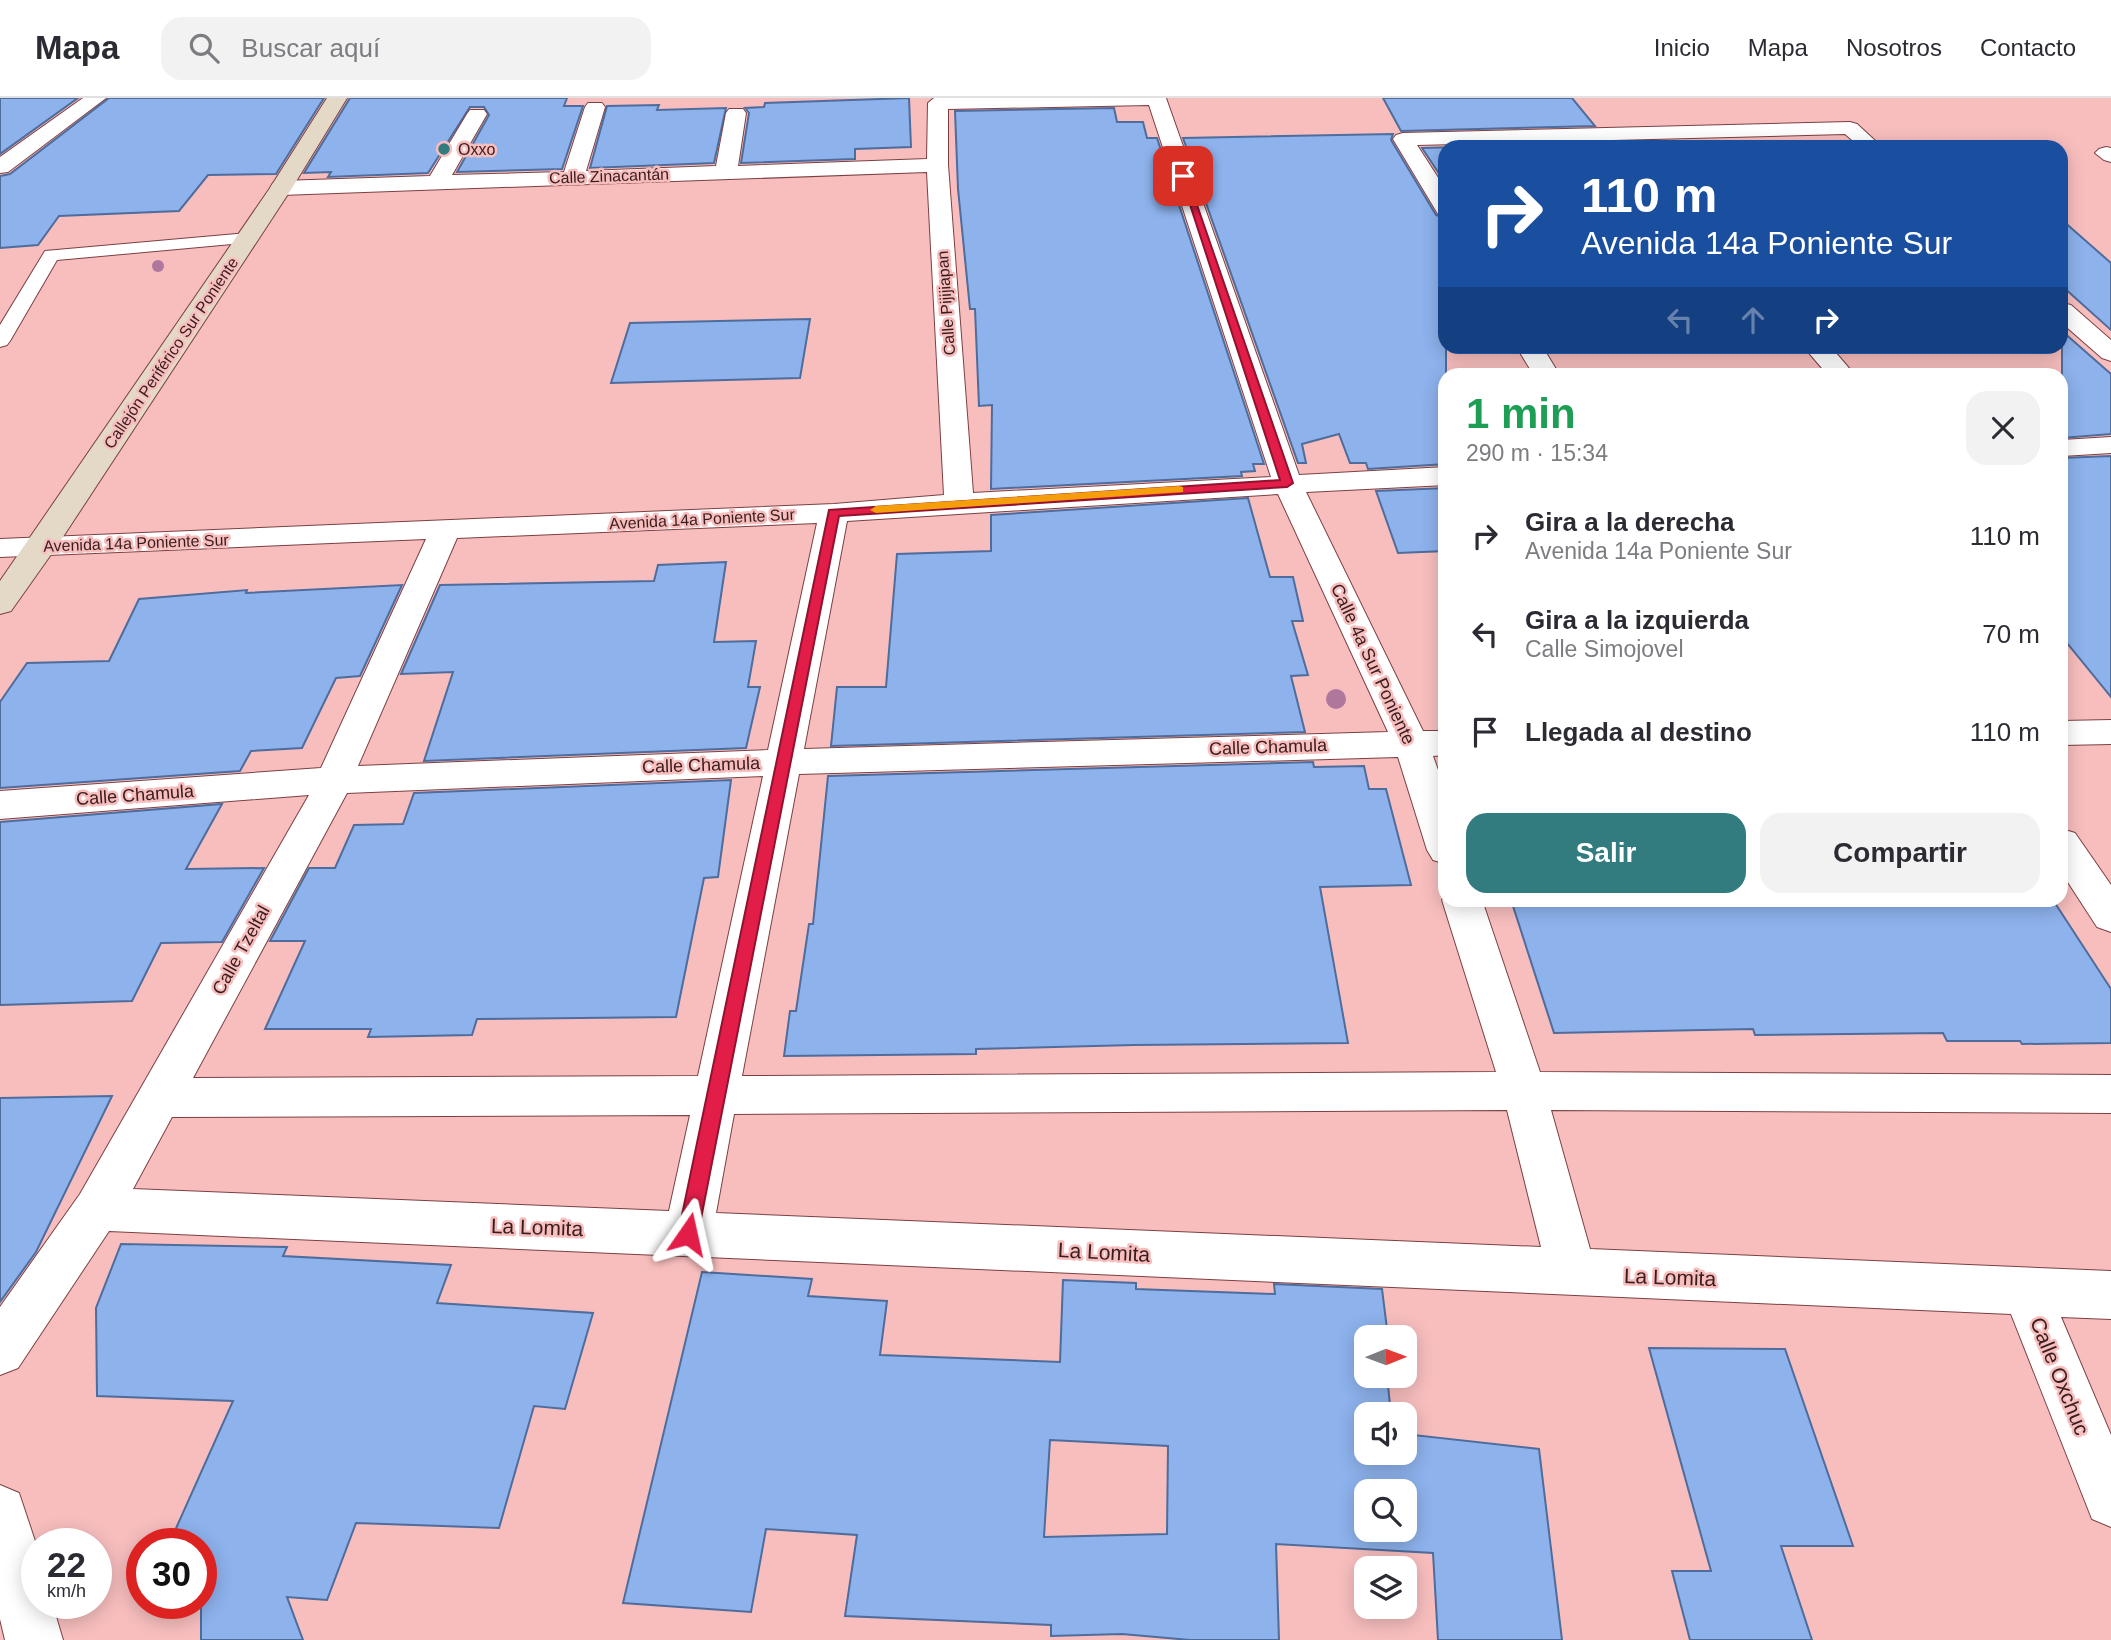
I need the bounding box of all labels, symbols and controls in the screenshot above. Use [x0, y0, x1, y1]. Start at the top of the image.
search box [161, 17, 651, 80]
text: Mapa [35, 29, 119, 66]
icon: search [185, 29, 223, 67]
text: Buscar aquí [241, 33, 380, 63]
text: Inicio [1654, 34, 1710, 61]
text: Mapa [1748, 34, 1808, 61]
text: Nosotros [1846, 34, 1942, 61]
text: Contacto [1980, 34, 2076, 61]
marker: Oxxo [436, 141, 452, 157]
place label: Oxxo [458, 141, 495, 158]
pin [1153, 146, 1213, 206]
icon: arrive [1164, 157, 1202, 195]
street label: Calle Zinacantán [549, 165, 669, 187]
icon: right [1466, 168, 1557, 259]
text: 110 m [1581, 168, 1717, 222]
text: Avenida 14a Poniente Sur [1581, 225, 1952, 261]
street label: Calle Pijijiapan [934, 250, 958, 356]
street label: Callejón Periférico Sur Poniente [101, 254, 242, 452]
icon: left [1661, 301, 1699, 339]
icon: ahead [1734, 301, 1772, 339]
icon: right [1807, 301, 1845, 339]
text: 1 min [1466, 390, 1576, 437]
button: close [1966, 391, 2040, 465]
text: 290 m · 15:34 [1466, 440, 1608, 466]
street label: Avenida 14a Poniente Sur [609, 506, 796, 532]
text: Gira a la derecha [1525, 507, 1735, 537]
icon: right [1466, 517, 1504, 555]
text: 110 m [1970, 521, 2040, 551]
street label: Avenida 14a Poniente Sur [43, 531, 230, 555]
text: Avenida 14a Poniente Sur [1525, 538, 1792, 564]
street label: Calle 4a Sur Poniente [1327, 580, 1419, 748]
text: Gira a la izquierda [1525, 605, 1749, 635]
icon: left [1466, 615, 1504, 653]
text: 70 m [1982, 619, 2040, 649]
text: Calle Simojovel [1525, 636, 1684, 662]
icon: arrive [1466, 713, 1504, 751]
text: Llegada al destino [1525, 717, 1752, 747]
text: 110 m [1970, 717, 2040, 747]
street label: Calle Chamula [1209, 735, 1328, 759]
street label: Calle Chamula [642, 753, 761, 777]
street label: Calle Chamula [75, 781, 196, 809]
button: Salir [1466, 813, 1746, 893]
button: Compartir [1760, 813, 2040, 893]
street label: Calle Tzeltal [208, 902, 274, 998]
position arrow [651, 1197, 725, 1271]
street label: La Lomita [491, 1214, 584, 1240]
street label: La Lomita [1057, 1238, 1151, 1266]
street label: La Lomita [1624, 1264, 1717, 1290]
street label: Calle Oxchuc [2026, 1314, 2094, 1438]
north arrow [1354, 1325, 1418, 1388]
map controls [1354, 1325, 1417, 1619]
button: sound [1354, 1402, 1417, 1465]
button: search [1354, 1479, 1417, 1542]
speed limit sign: 30 [126, 1528, 217, 1619]
text: 22 [47, 1545, 86, 1584]
button: layers [1354, 1556, 1417, 1619]
text: km/h [47, 1581, 86, 1601]

